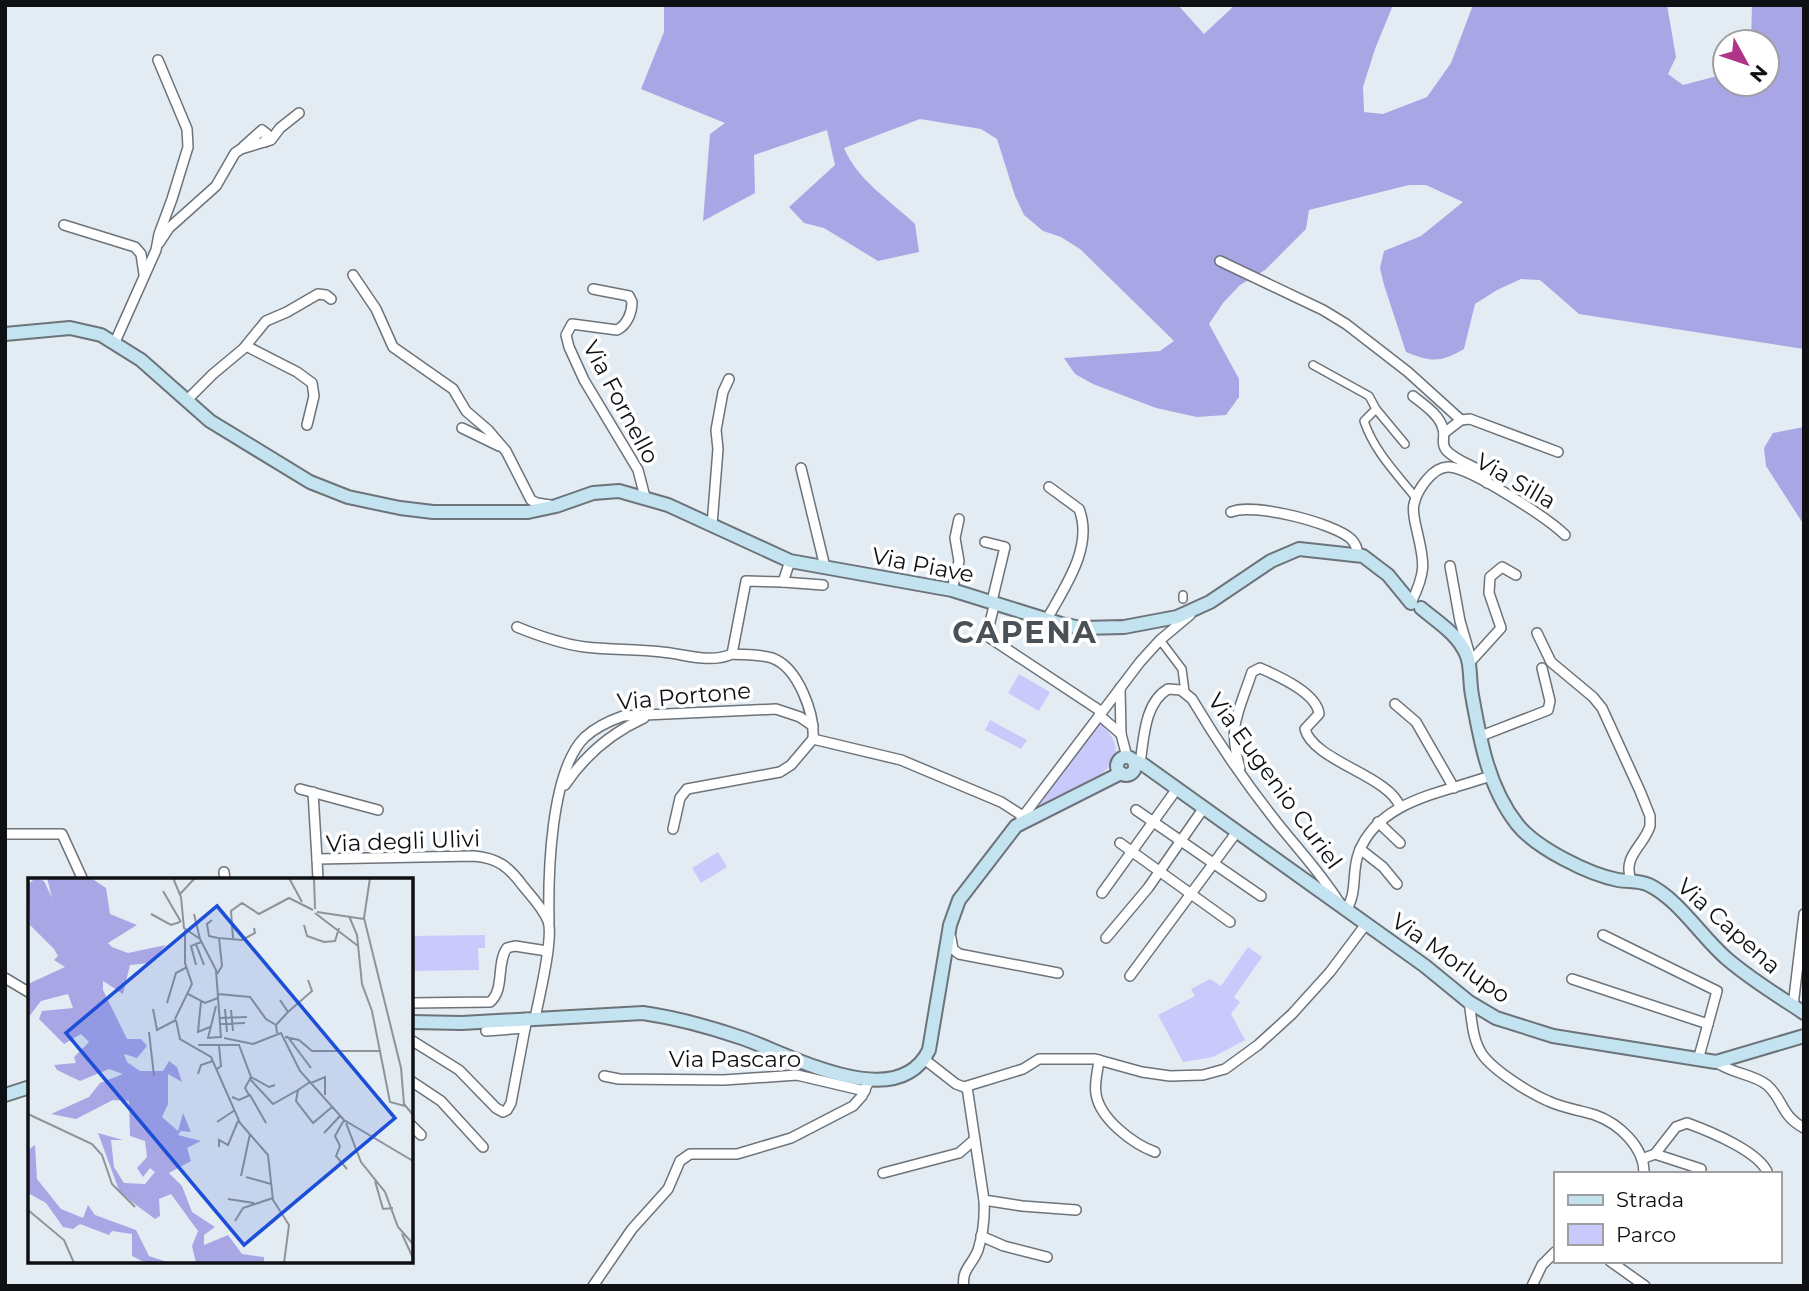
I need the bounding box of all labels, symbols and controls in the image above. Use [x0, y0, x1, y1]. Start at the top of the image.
north arrow [1711, 28, 1781, 98]
text: N [1745, 60, 1772, 87]
street label: Via Fornello [577, 336, 665, 468]
street label: Via Silla [1471, 447, 1561, 515]
street label: Via Piave [870, 541, 976, 589]
district label: CAPENA [952, 614, 1098, 651]
street label: Via Portone [616, 676, 752, 716]
street label: Via Eugenio Curiel [1202, 688, 1348, 874]
street label: Via degli Ulivi [325, 824, 481, 858]
street label: Via Capena [1671, 872, 1787, 980]
inset map [28, 878, 413, 1263]
street label: Via Morlupo [1386, 907, 1516, 1009]
street label: Via Pascaro [669, 1045, 801, 1073]
legend [1554, 1172, 1781, 1263]
text: Strada [1616, 1187, 1684, 1212]
text: Parco [1616, 1222, 1676, 1247]

